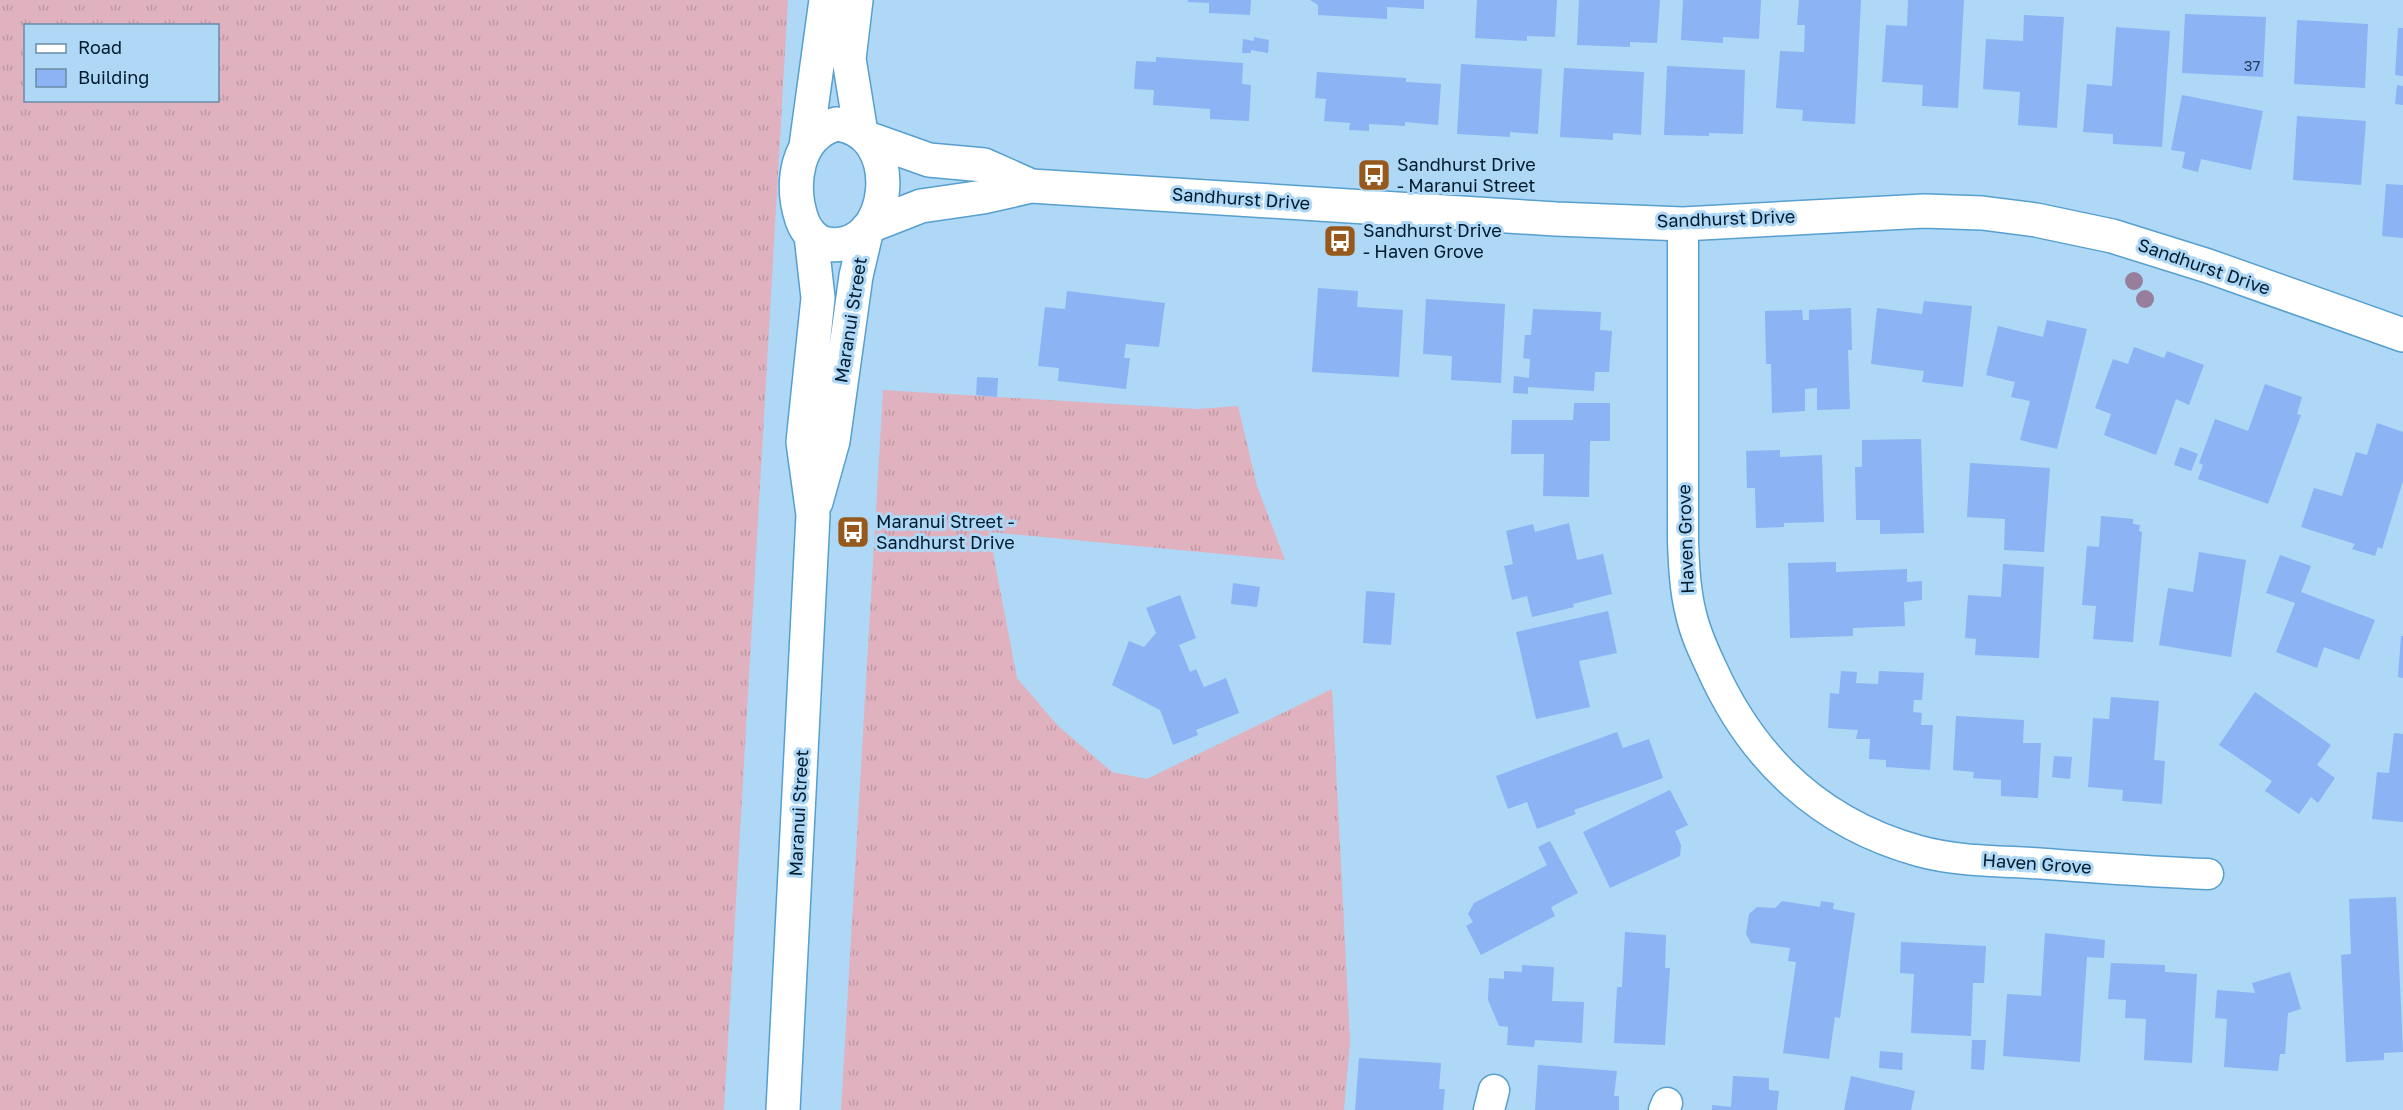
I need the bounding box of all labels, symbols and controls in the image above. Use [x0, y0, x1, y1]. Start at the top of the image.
legend [24, 24, 219, 102]
text: Road [78, 36, 122, 58]
house number: 37 [2244, 56, 2260, 74]
text: Building [78, 66, 149, 88]
place label: Sandhurst Drive - Maranui Street [1397, 153, 1536, 196]
bus stop icon: Sandhurst Drive - Maranui Street [1356, 157, 1392, 193]
street label: Sandhurst Drive [1171, 182, 1311, 214]
street label: Sandhurst Drive [1656, 205, 1796, 231]
place label: Sandhurst Drive - Haven Grove [1363, 219, 1502, 262]
bus stop icon: Sandhurst Drive - Haven Grove [1322, 223, 1358, 259]
street label: Sandhurst Drive [2135, 233, 2273, 299]
street label: Maranui Street [829, 255, 871, 384]
street label: Haven Grove [1672, 484, 1698, 594]
place label: Maranui Street - Sandhurst Drive [876, 510, 1015, 553]
bus stop icon: Maranui Street - Sandhurst Drive [835, 514, 871, 550]
street label: Maranui Street [784, 749, 812, 877]
street label: Haven Grove [1982, 848, 2092, 878]

